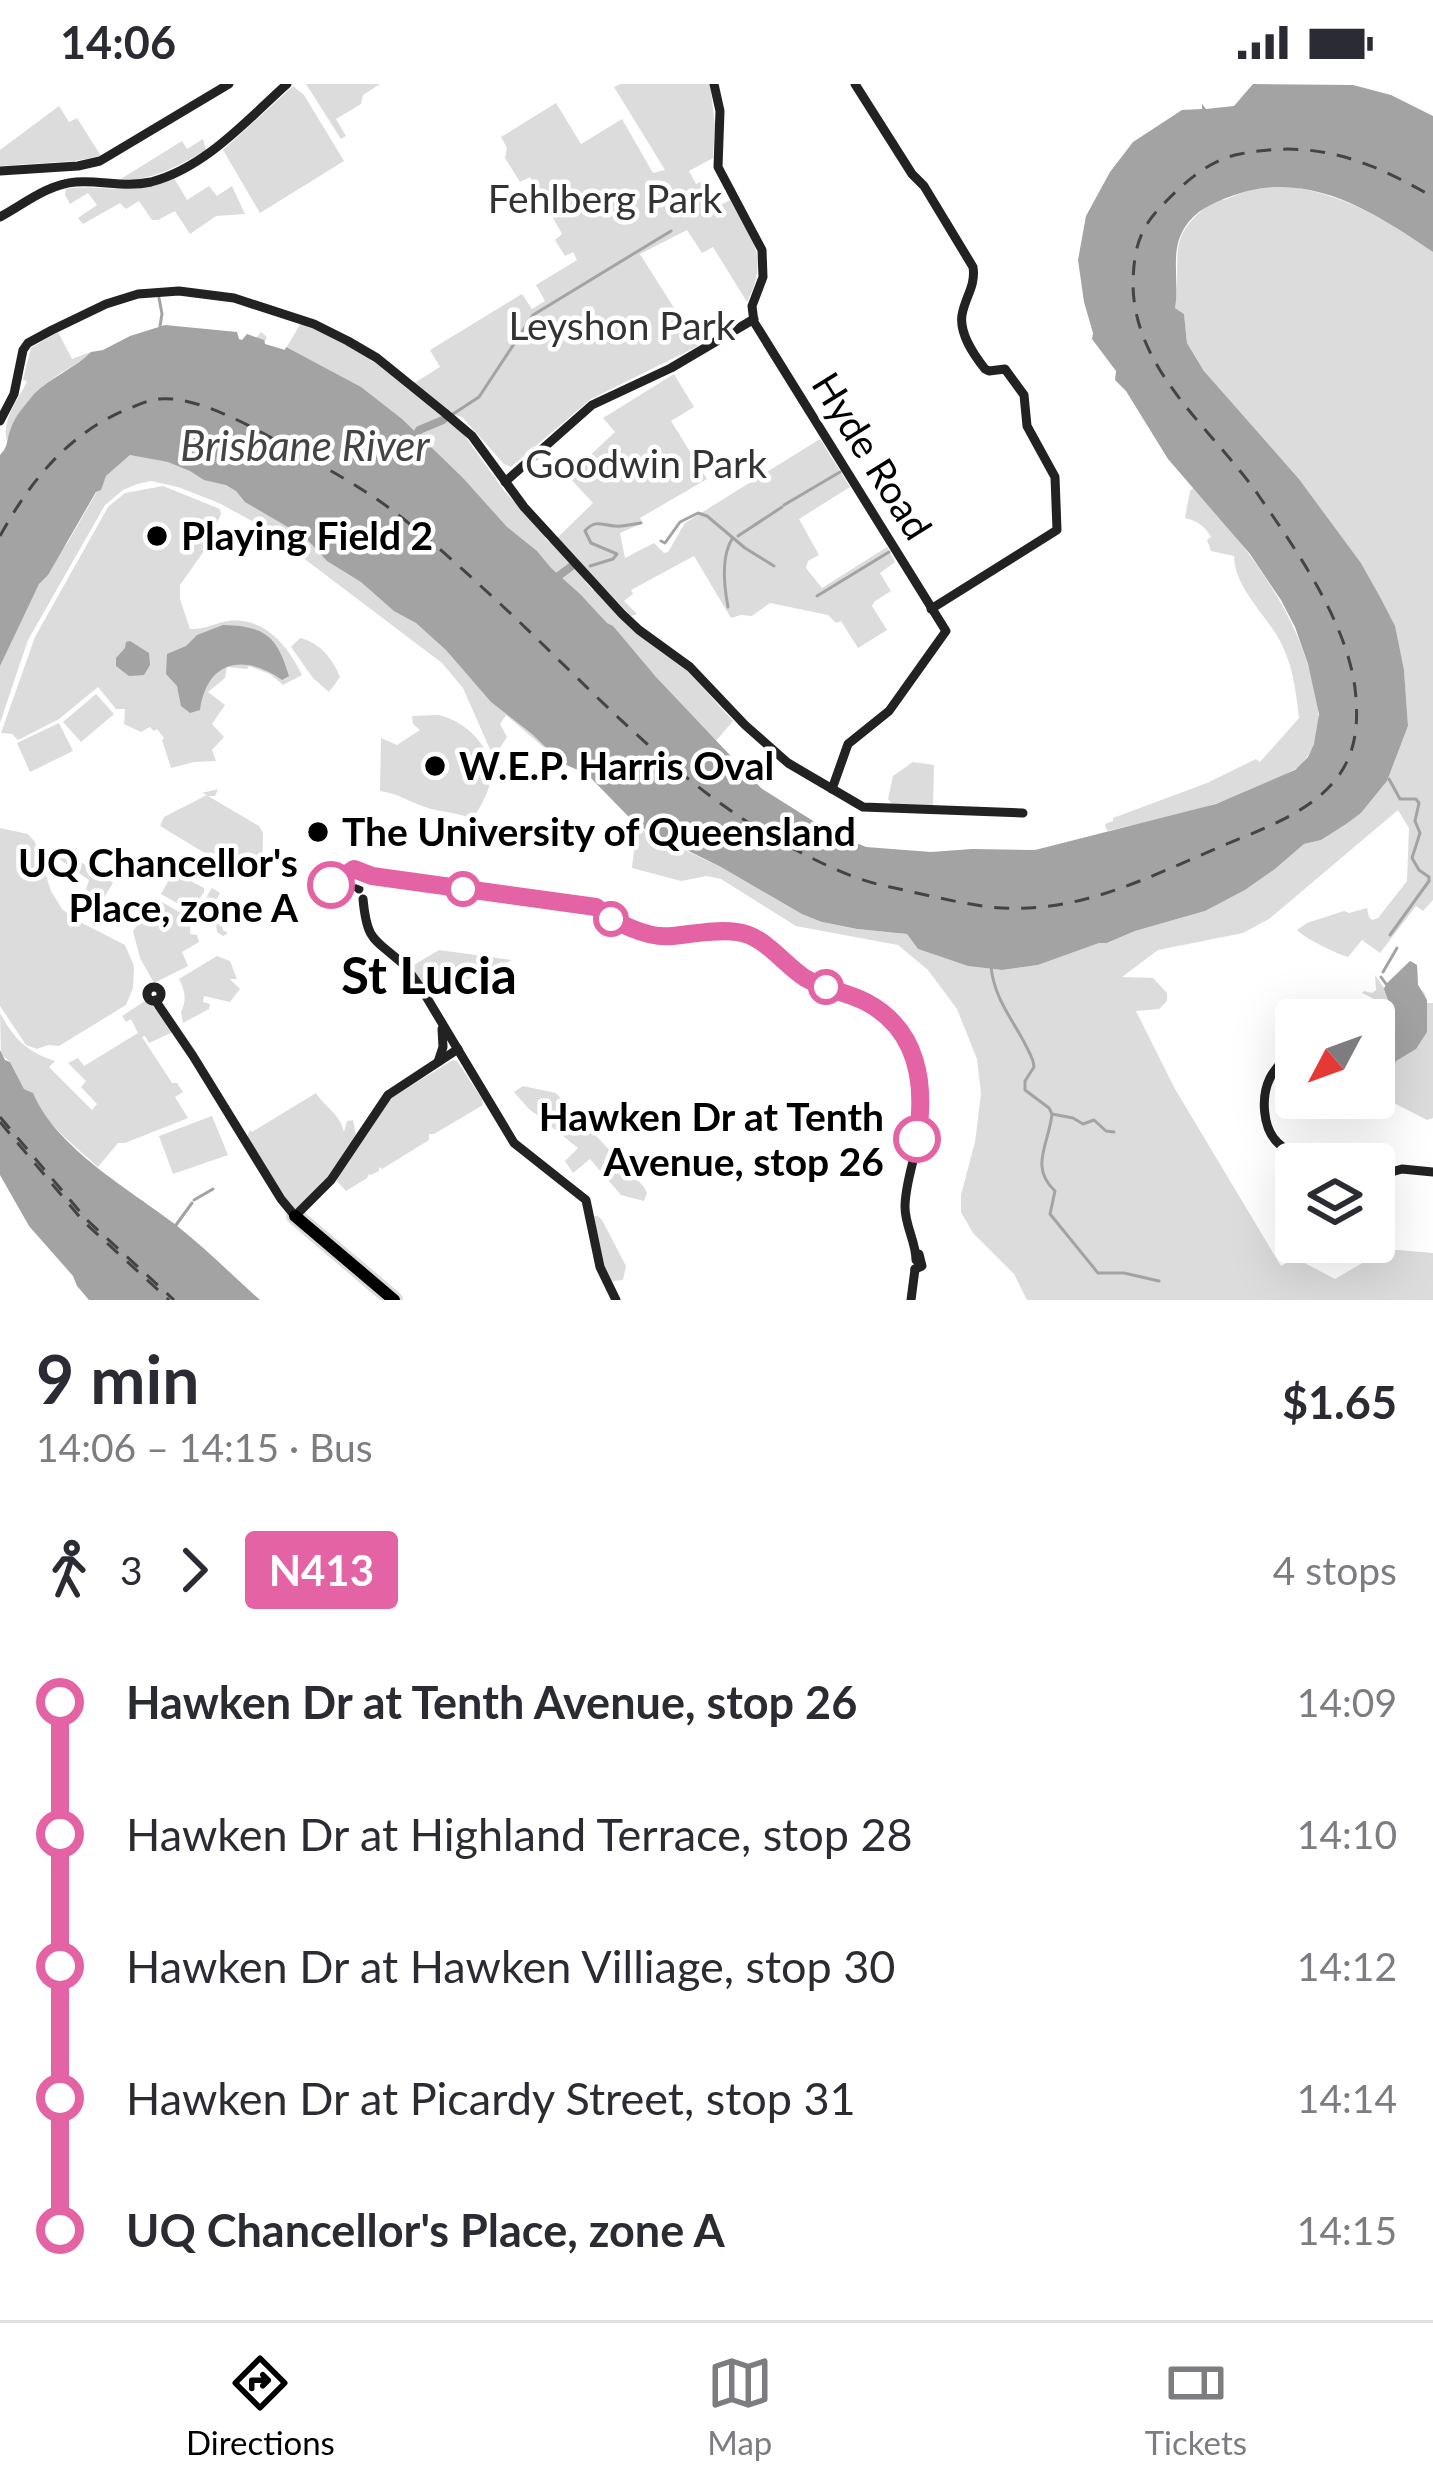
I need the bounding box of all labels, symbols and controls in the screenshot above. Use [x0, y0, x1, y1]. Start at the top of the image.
text: 14:06 [60, 15, 176, 69]
park label: Fehlberg Park [488, 175, 722, 221]
park label: Leyshon Park [508, 302, 736, 348]
street label: Hyde Road [804, 364, 942, 547]
water label: Brisbane River [180, 420, 430, 470]
park label: Goodwin Park [525, 440, 767, 486]
place label: Playing Field 2 [181, 512, 433, 558]
marker: Playing Field 2 [144, 523, 170, 549]
place label: W.E.P. Harris Oval [459, 742, 774, 788]
marker: W.E.P. Harris Oval [422, 753, 448, 779]
place label: The University of Queensland [342, 808, 856, 854]
marker: The University of Queensland [305, 819, 331, 845]
place label: UQ Chancellor's Place, zone A [18, 839, 299, 930]
marker: UQ Chancellor's Place, zone A [309, 863, 353, 907]
unlabelled marker [447, 873, 479, 905]
unlabelled marker [595, 903, 627, 935]
district label: St Lucia [341, 944, 517, 1005]
unlabelled marker [810, 971, 842, 1003]
north arrow [1275, 999, 1395, 1119]
map controls [1275, 999, 1395, 1263]
place label: Hawken Dr at Tenth Avenue, stop 26 [539, 1093, 884, 1184]
marker: Hawken Dr at Tenth Avenue, stop 26 [895, 1117, 939, 1161]
button: layers [1275, 1143, 1395, 1263]
text: 9 min [36, 1339, 200, 1418]
text: $1.65 [1282, 1375, 1397, 1429]
text: 14:06 – 14:15 · Bus [36, 1424, 373, 1470]
icon: walk [36, 1537, 102, 1603]
icon: forward [161, 1537, 227, 1603]
text: N413 [269, 1545, 374, 1595]
text: 3 [120, 1547, 143, 1593]
text: 4 stops [1273, 1547, 1397, 1593]
text: Hawken Dr at Tenth Avenue, stop 26 [126, 1675, 857, 1729]
text: 14:09 [1297, 1679, 1397, 1725]
text: Hawken Dr at Highland Terrace, stop 28 [126, 1807, 913, 1861]
text: 14:10 [1297, 1811, 1397, 1857]
text: Hawken Dr at Hawken Villiage, stop 30 [126, 1939, 895, 1993]
text: 14:12 [1297, 1943, 1397, 1989]
text: Hawken Dr at Picardy Street, stop 31 [126, 2071, 856, 2125]
text: 14:14 [1297, 2075, 1397, 2121]
text: UQ Chancellor's Place, zone A [126, 2203, 725, 2257]
text: 14:15 [1297, 2207, 1397, 2253]
tab: Directions [186, 2350, 335, 2462]
tab: Map [707, 2350, 773, 2462]
tab: Tickets [1145, 2350, 1247, 2462]

